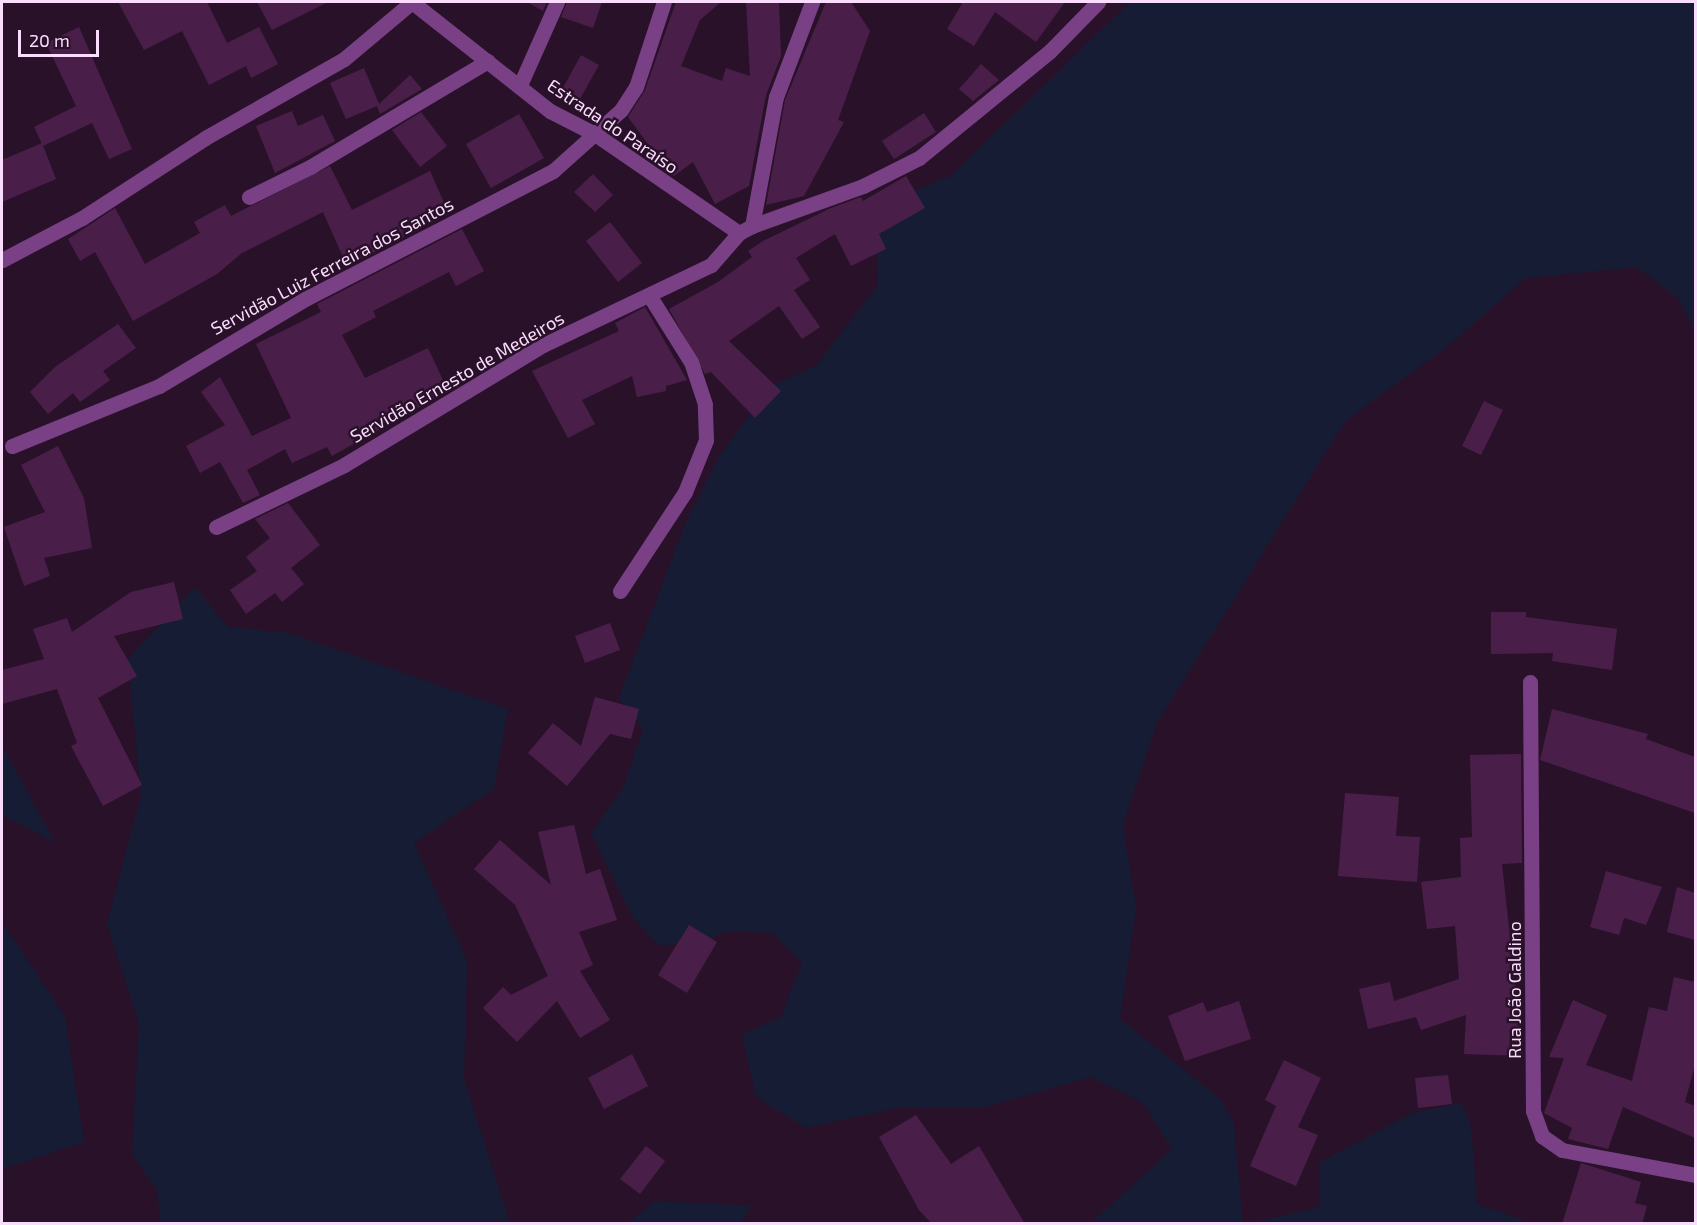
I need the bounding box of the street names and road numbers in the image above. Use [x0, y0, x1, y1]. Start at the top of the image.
street label: Estrada do Paraíso [543, 74, 683, 178]
street label: Servidão Luiz Ferreira dos Santos [207, 193, 457, 339]
street label: Servidão Ernesto de Medeiros [346, 307, 568, 447]
street label: Rua João Galdino [1503, 921, 1525, 1059]

